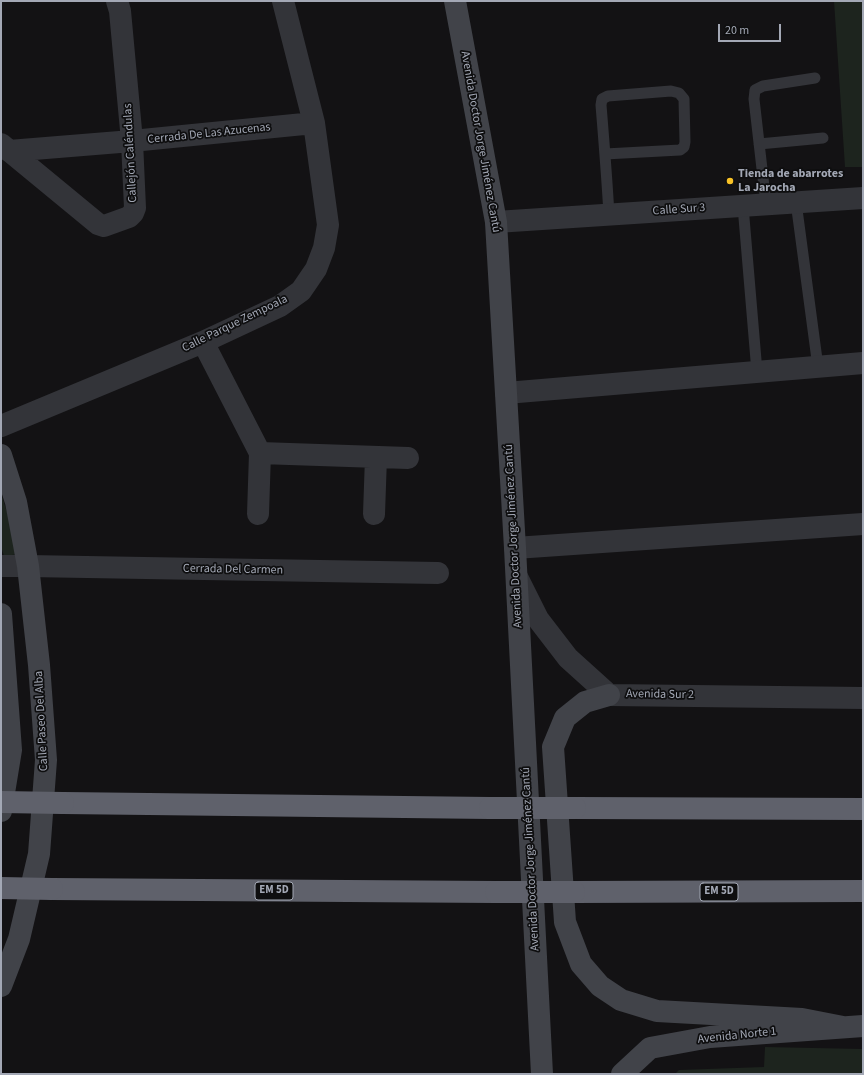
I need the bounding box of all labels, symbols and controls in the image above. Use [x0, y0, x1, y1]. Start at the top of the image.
scale bar [720, 16, 783, 42]
text: 20 m [725, 22, 749, 39]
street label: Avenida Doctor Jorge Jiménez Cantú [457, 50, 503, 234]
street label: Callejón Caléndulas [121, 103, 141, 203]
street label: Cerrada De Las Azucenas [147, 120, 271, 148]
place label: Tienda de abarrotes La Jarocha [738, 167, 843, 195]
marker: Tienda de abarrotes La Jarocha [725, 176, 735, 186]
street label: Calle Sur 3 [652, 201, 706, 219]
street label: Calle Parque Zempoala [180, 292, 290, 356]
street label: Avenida Doctor Jorge Jiménez Cantú [502, 444, 526, 628]
street label: Cerrada Del Carmen [183, 562, 283, 578]
street label: Calle Paseo Del Alba [32, 670, 52, 772]
street label: Avenida Sur 2 [626, 687, 694, 703]
street label: Avenida Doctor Jorge Jiménez Cantú [519, 767, 543, 951]
road number: EM 5D [255, 882, 293, 900]
road number: EM 5D [700, 883, 738, 901]
street label: Avenida Norte 1 [697, 1025, 777, 1047]

